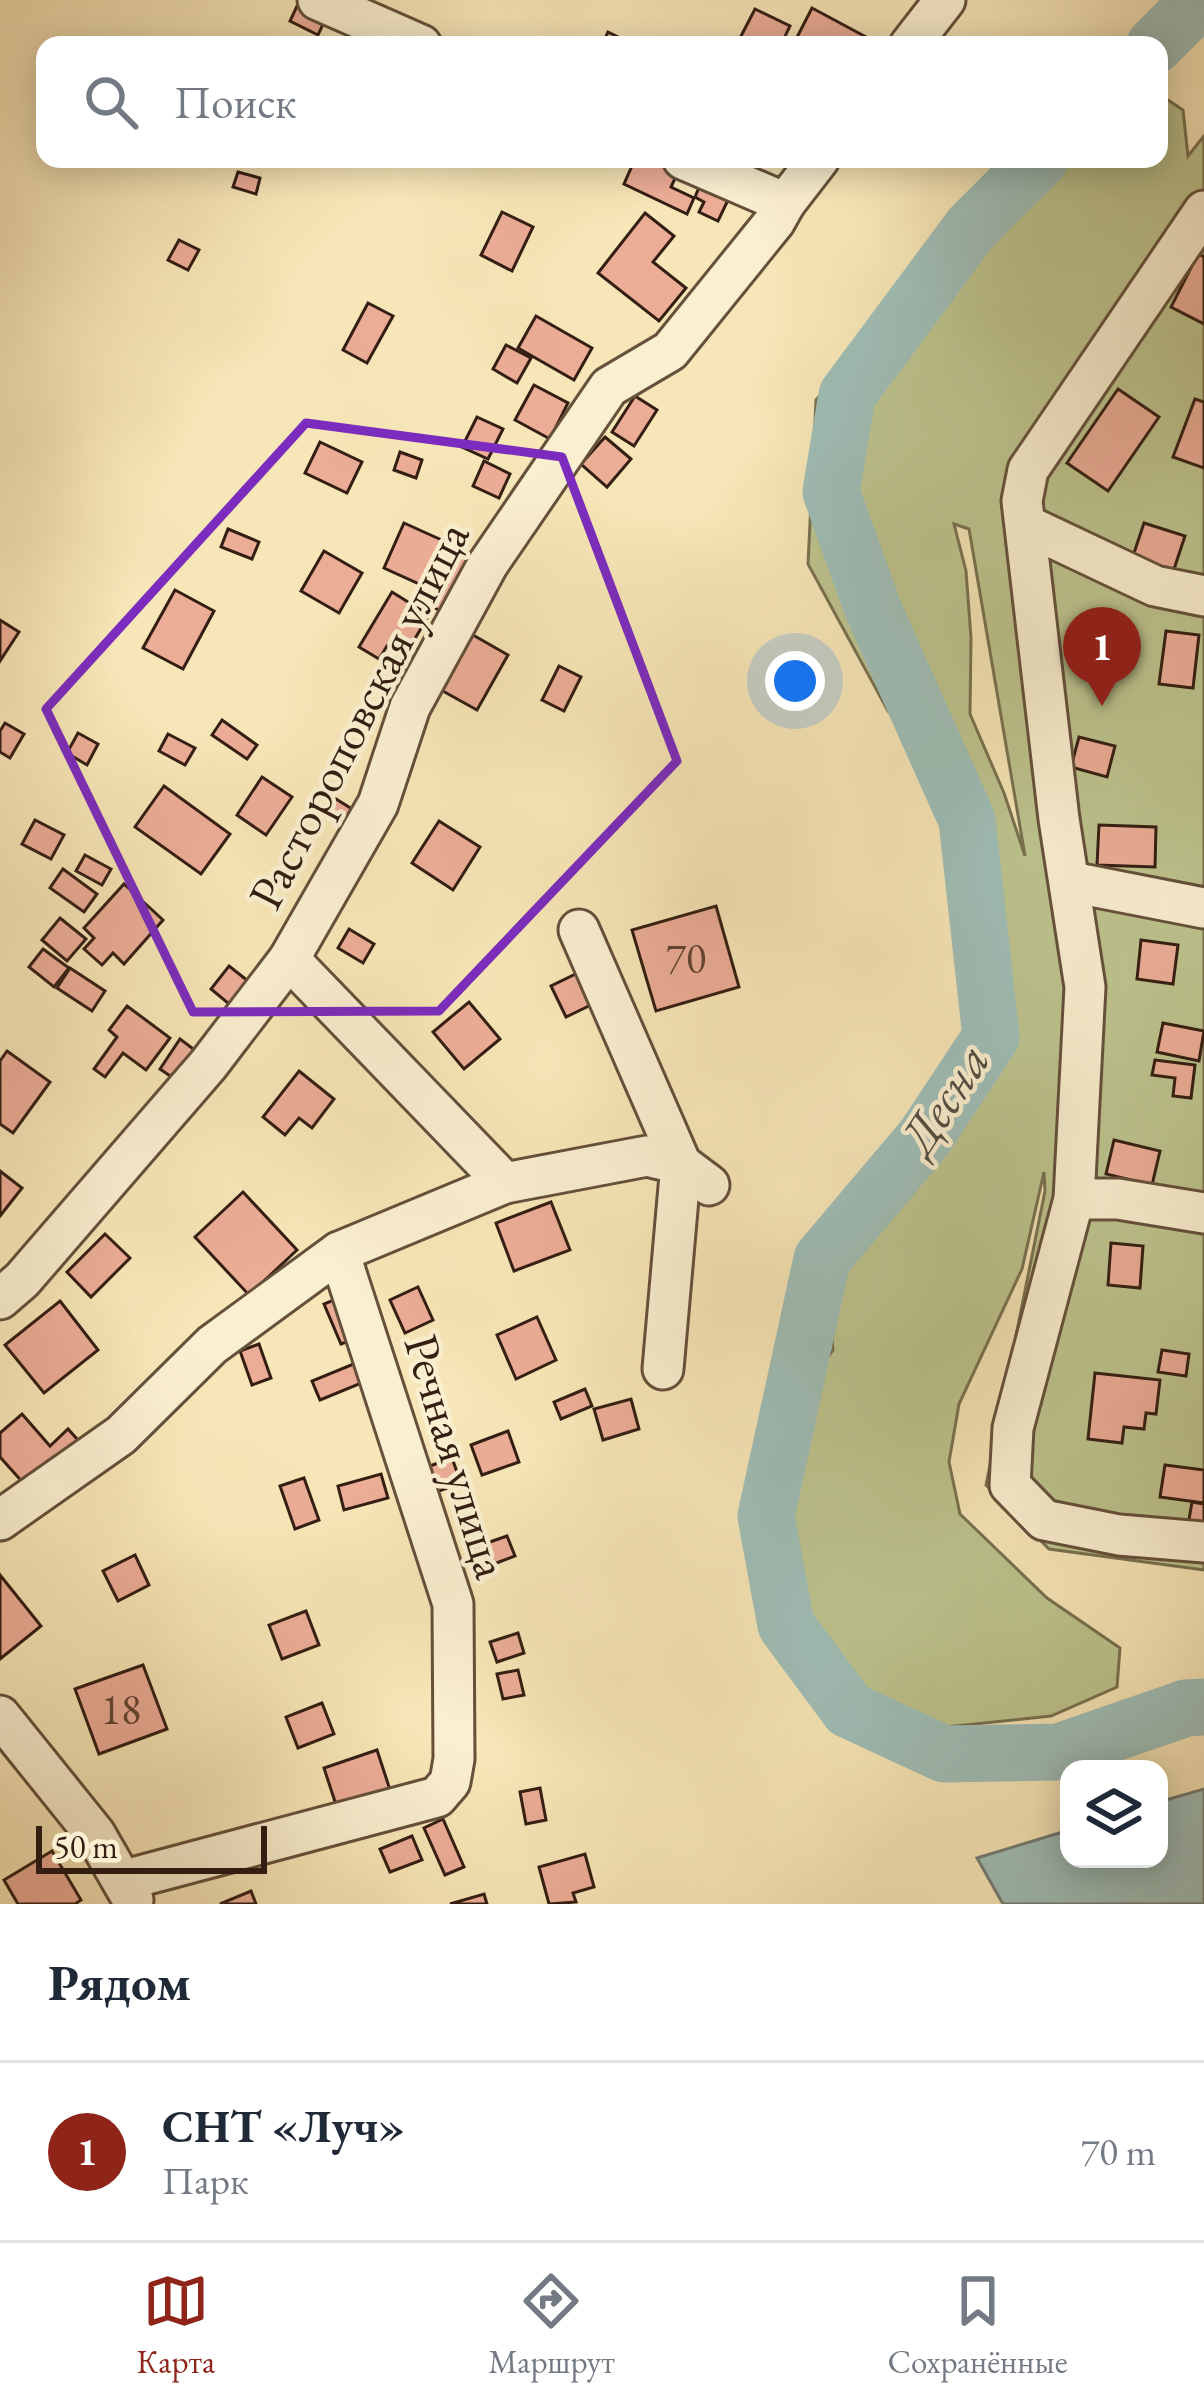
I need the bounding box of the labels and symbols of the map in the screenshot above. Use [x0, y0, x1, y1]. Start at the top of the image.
street label: Растороповская улица [234, 510, 483, 919]
pin: 1 [1063, 607, 1141, 706]
your location [765, 651, 825, 711]
house number: 70 [666, 931, 706, 986]
water label: Десна [882, 1030, 1004, 1169]
street label: Речная улица [391, 1327, 524, 1586]
house number: 18 [101, 1682, 141, 1737]
scale bar [36, 1820, 267, 1873]

